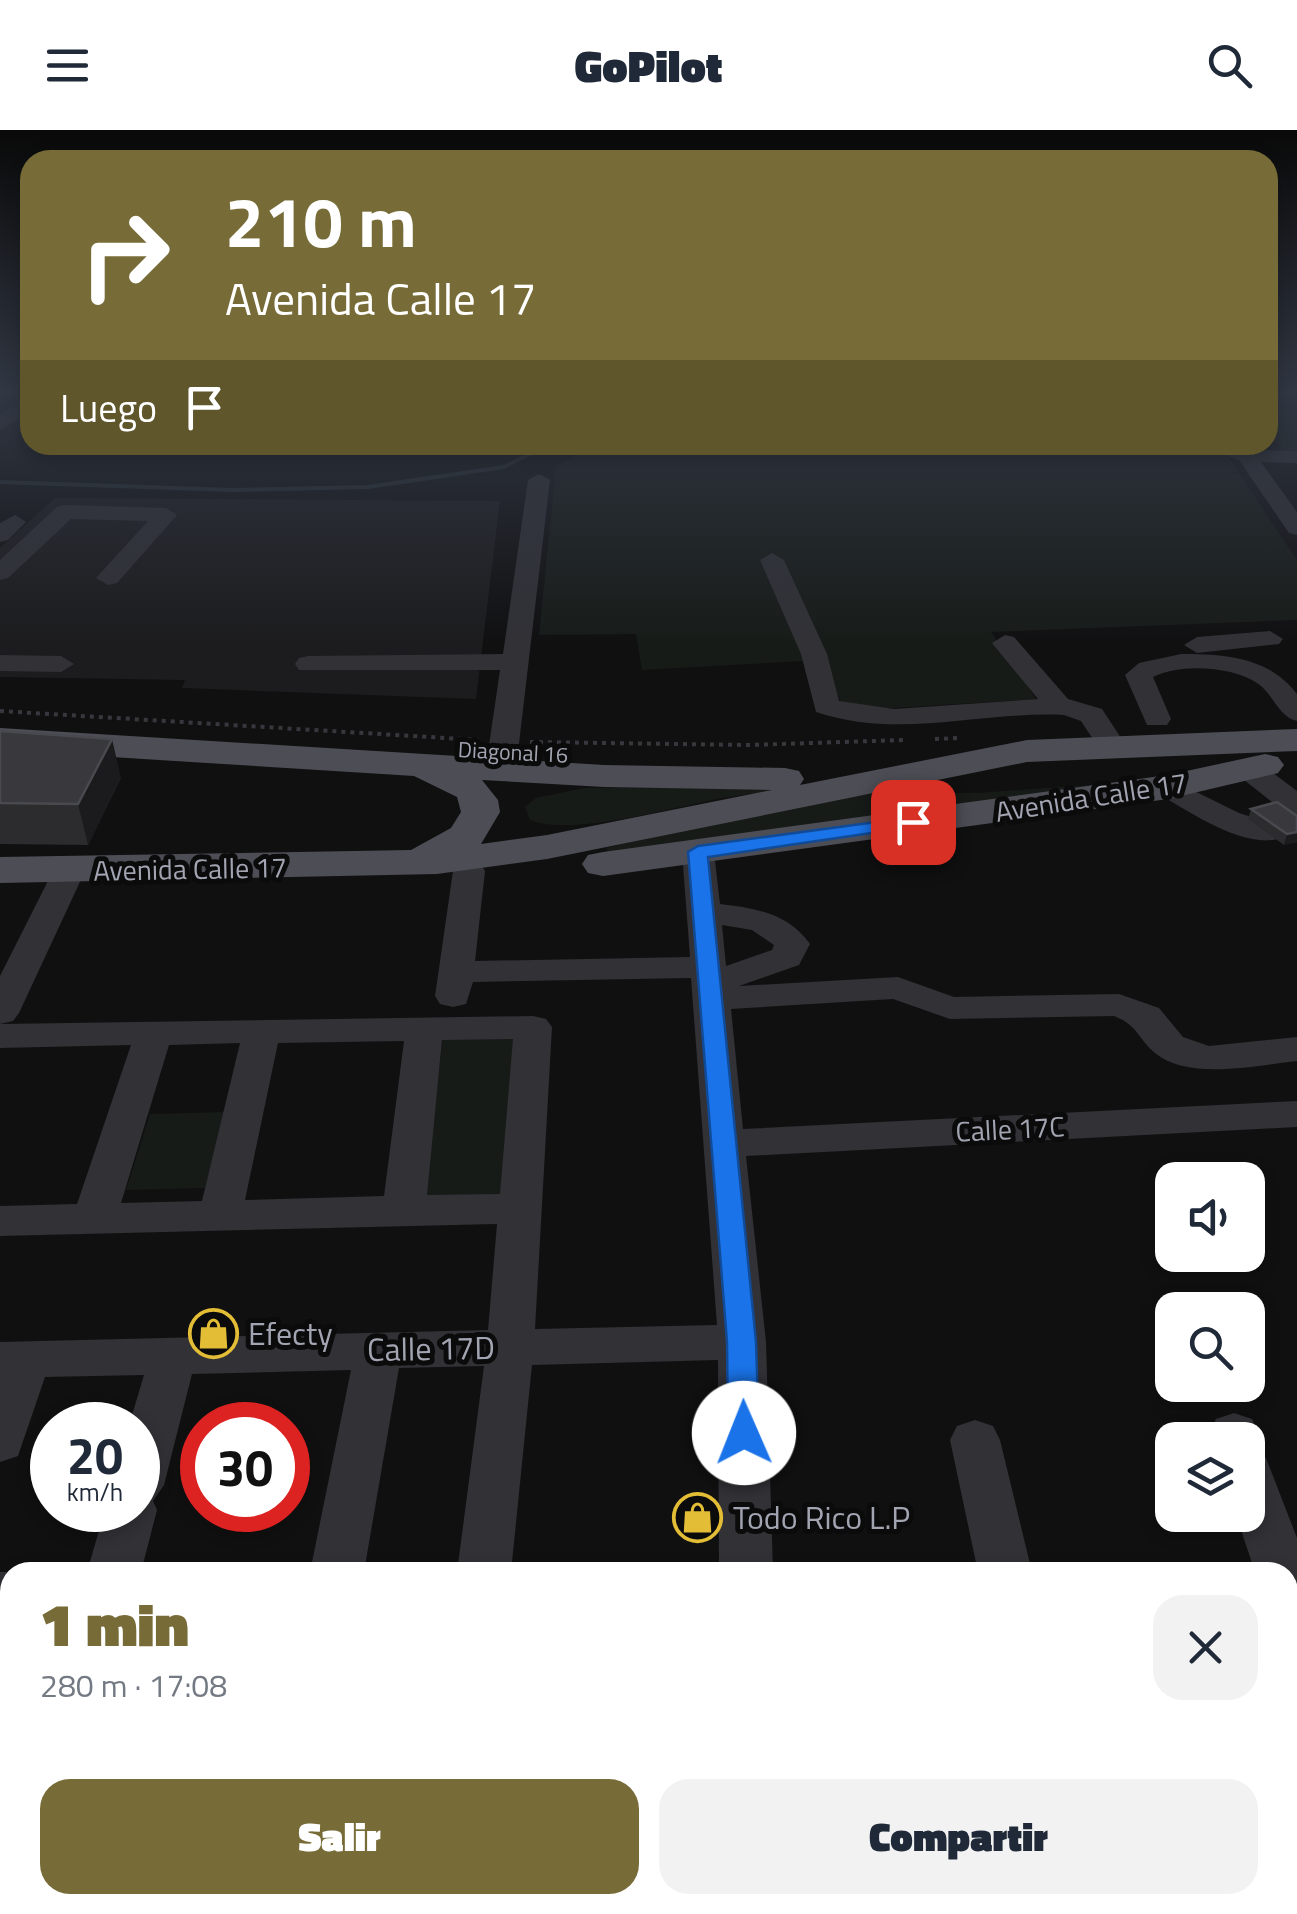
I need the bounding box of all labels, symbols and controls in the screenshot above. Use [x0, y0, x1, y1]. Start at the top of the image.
text: GoPilot [574, 31, 723, 99]
icon: menu [40, 38, 95, 93]
icon: search [1202, 38, 1257, 93]
text: 210 m [225, 168, 417, 274]
icon: right [60, 190, 190, 320]
text: Avenida Calle 17 [225, 264, 536, 332]
text: Luego [60, 379, 157, 437]
icon: arrive [177, 380, 232, 435]
street label: Diagonal 16 [457, 732, 569, 772]
street label: Avenida Calle 17 [992, 760, 1190, 833]
pin [871, 780, 956, 865]
icon: arrive [886, 795, 941, 850]
street label: Avenida Calle 17 [93, 845, 287, 892]
street label: Calle 17C [954, 1104, 1066, 1153]
map controls [1155, 1162, 1265, 1532]
button: sound [1155, 1162, 1265, 1272]
button: search [1155, 1292, 1265, 1402]
shop icon: Efecty [187, 1308, 239, 1360]
place label: Efecty [248, 1309, 333, 1357]
street label: Calle 17D [367, 1323, 495, 1373]
position arrow [692, 1381, 796, 1485]
speed limit sign: 30 [180, 1402, 310, 1532]
text: 20 [67, 1417, 123, 1493]
button: layers [1155, 1422, 1265, 1532]
text: km/h [67, 1473, 123, 1511]
shop icon: Todo Rico L.P [672, 1492, 724, 1544]
place label: Todo Rico L.P [733, 1493, 910, 1541]
text: 1 min [40, 1578, 189, 1669]
button: close [1153, 1595, 1258, 1700]
text: 280 m · 17:08 [40, 1661, 227, 1709]
button: Salir [40, 1779, 639, 1894]
button: Compartir [659, 1779, 1258, 1894]

